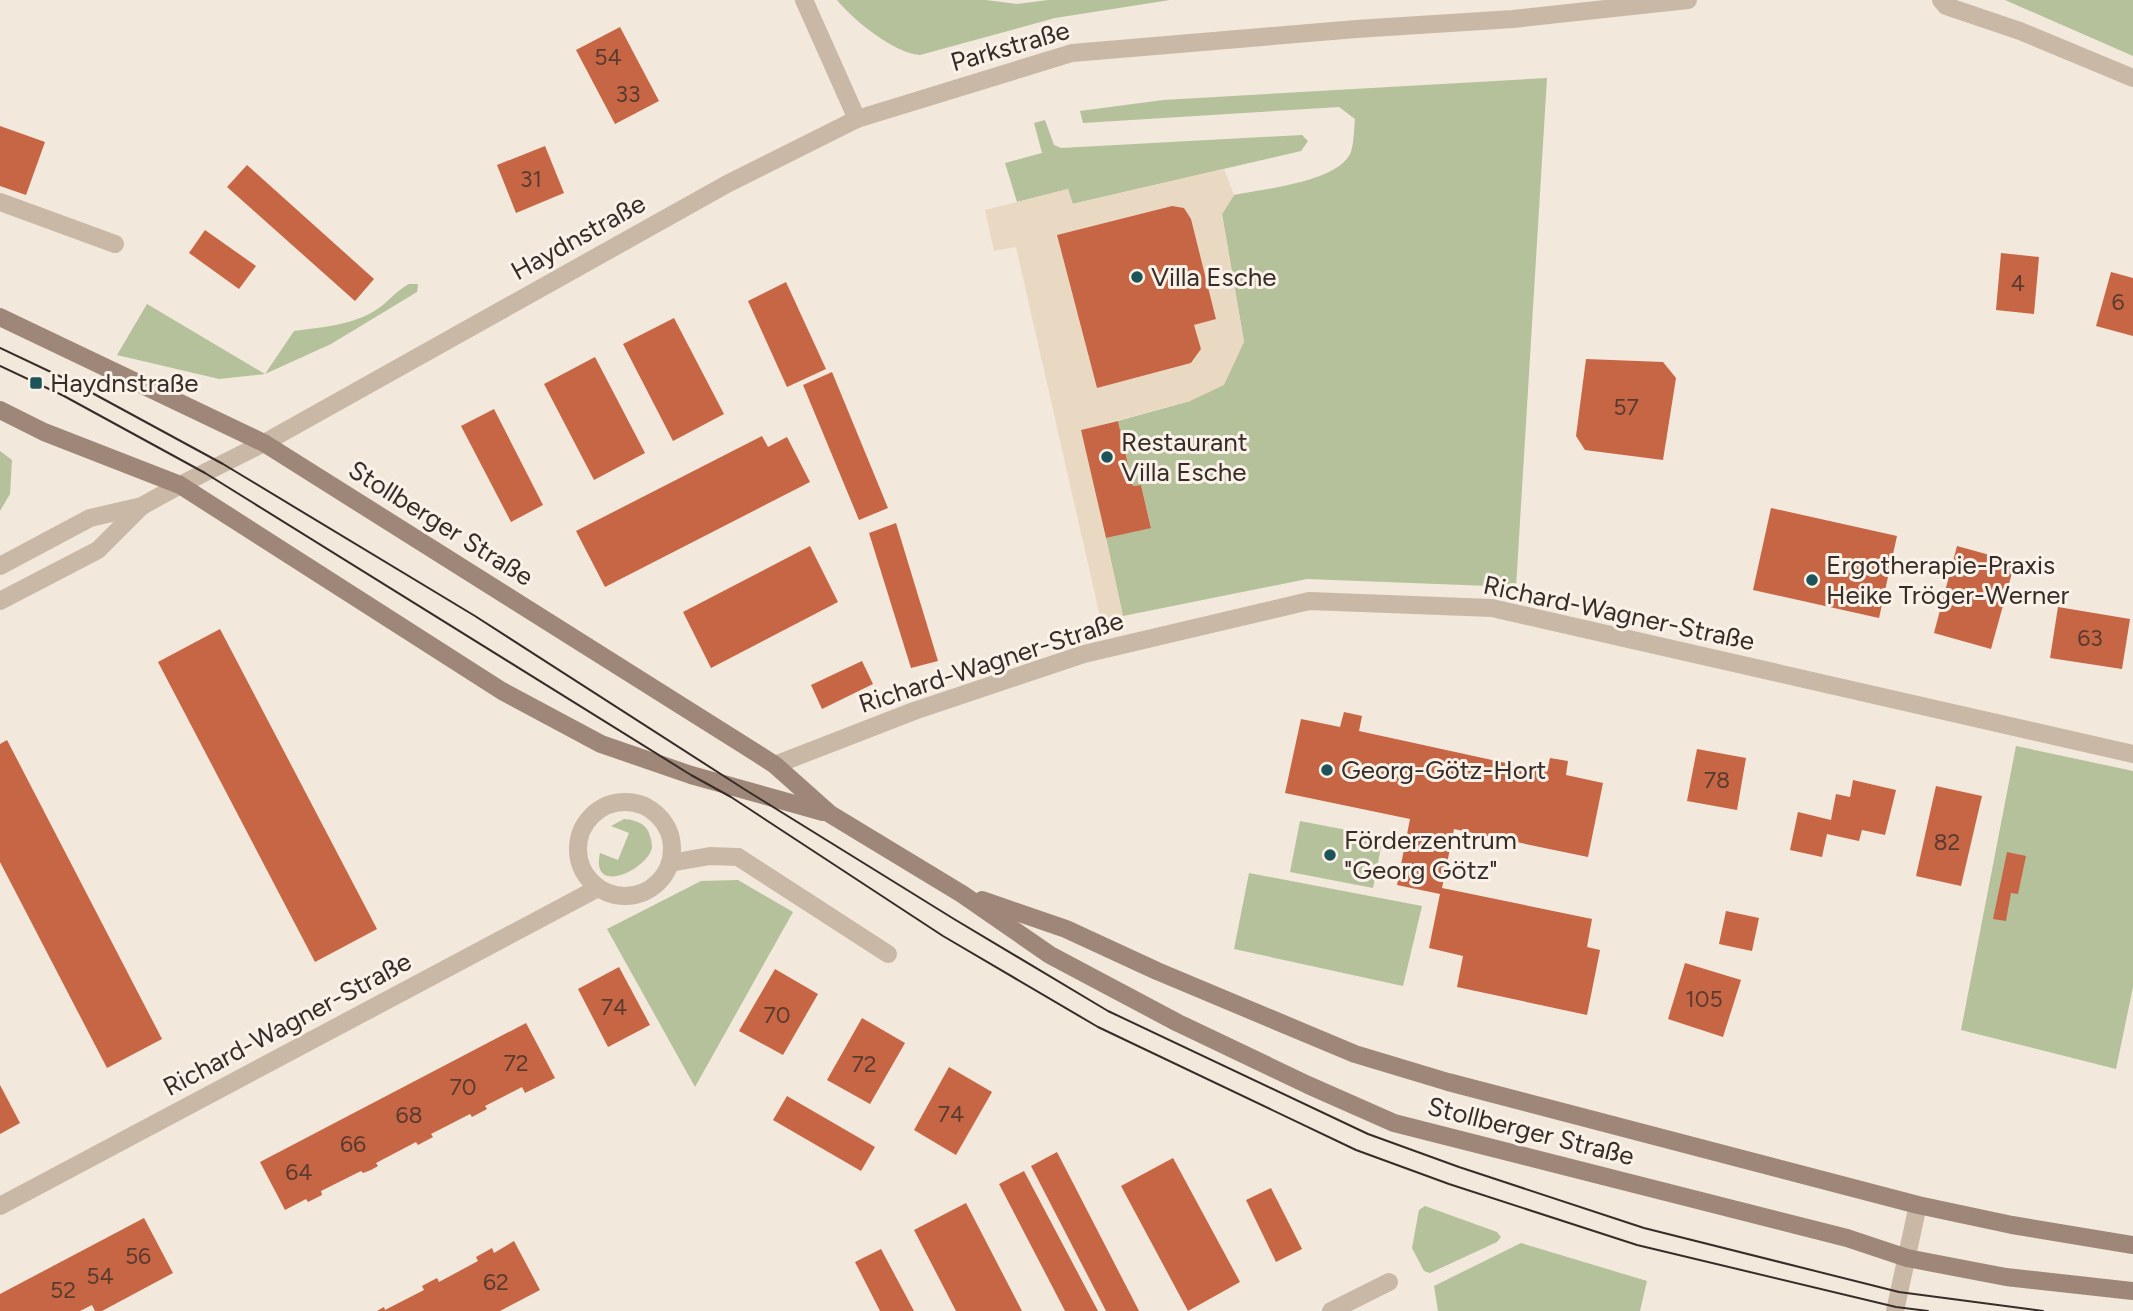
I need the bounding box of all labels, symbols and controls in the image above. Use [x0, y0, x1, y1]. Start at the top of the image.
street label: Parkstraße [947, 14, 1073, 78]
house number: 54 [594, 43, 622, 71]
house number: 33 [615, 80, 641, 108]
house number: 31 [520, 165, 542, 193]
street label: Haydnstraße [505, 187, 651, 287]
place label: Villa Esche [1151, 261, 1276, 293]
marker: Villa Esche [1129, 269, 1145, 285]
house number: 4 [2011, 269, 2025, 297]
house number: 6 [2111, 288, 2125, 316]
place label: Haydnstraße [50, 367, 199, 399]
marker: Haydnstraße [28, 375, 44, 391]
house number: 57 [1613, 393, 1639, 421]
place label: Restaurant Villa Esche [1121, 426, 1248, 488]
marker: Restaurant Villa Esche [1099, 449, 1115, 465]
street label: Stollberger Straße [343, 453, 539, 593]
place label: Ergotherapie-Praxis Heike Tröger-Werner [1826, 549, 2069, 611]
street label: Richard-Wagner-Straße [1480, 569, 1758, 657]
marker: Ergotherapie-Praxis Heike Tröger-Werner [1804, 572, 1820, 588]
street label: Richard-Wagner-Straße [855, 604, 1127, 720]
house number: 63 [2077, 624, 2103, 652]
place label: Georg-Götz-Hort [1341, 754, 1547, 786]
marker: Georg-Götz-Hort [1319, 762, 1335, 778]
house number: 78 [1704, 766, 1730, 794]
place label: Förderzentrum "Georg Götz" [1344, 824, 1517, 886]
house number: 82 [1934, 828, 1960, 856]
marker: Förderzentrum "Georg Götz" [1322, 847, 1338, 863]
street label: Richard-Wagner-Straße [157, 945, 417, 1103]
house number: 105 [1685, 985, 1723, 1013]
house number: 74 [601, 993, 627, 1021]
house number: 70 [763, 1001, 791, 1029]
house number: 72 [503, 1049, 529, 1077]
house number: 72 [851, 1050, 877, 1078]
house number: 70 [449, 1073, 477, 1101]
street label: Stollberger Straße [1424, 1090, 1638, 1172]
house number: 74 [938, 1100, 964, 1128]
house number: 68 [395, 1101, 423, 1129]
house number: 66 [340, 1130, 366, 1158]
house number: 64 [285, 1158, 313, 1186]
house number: 56 [125, 1242, 151, 1270]
house number: 54 [86, 1262, 114, 1290]
house number: 62 [483, 1268, 509, 1296]
house number: 52 [50, 1276, 76, 1304]

